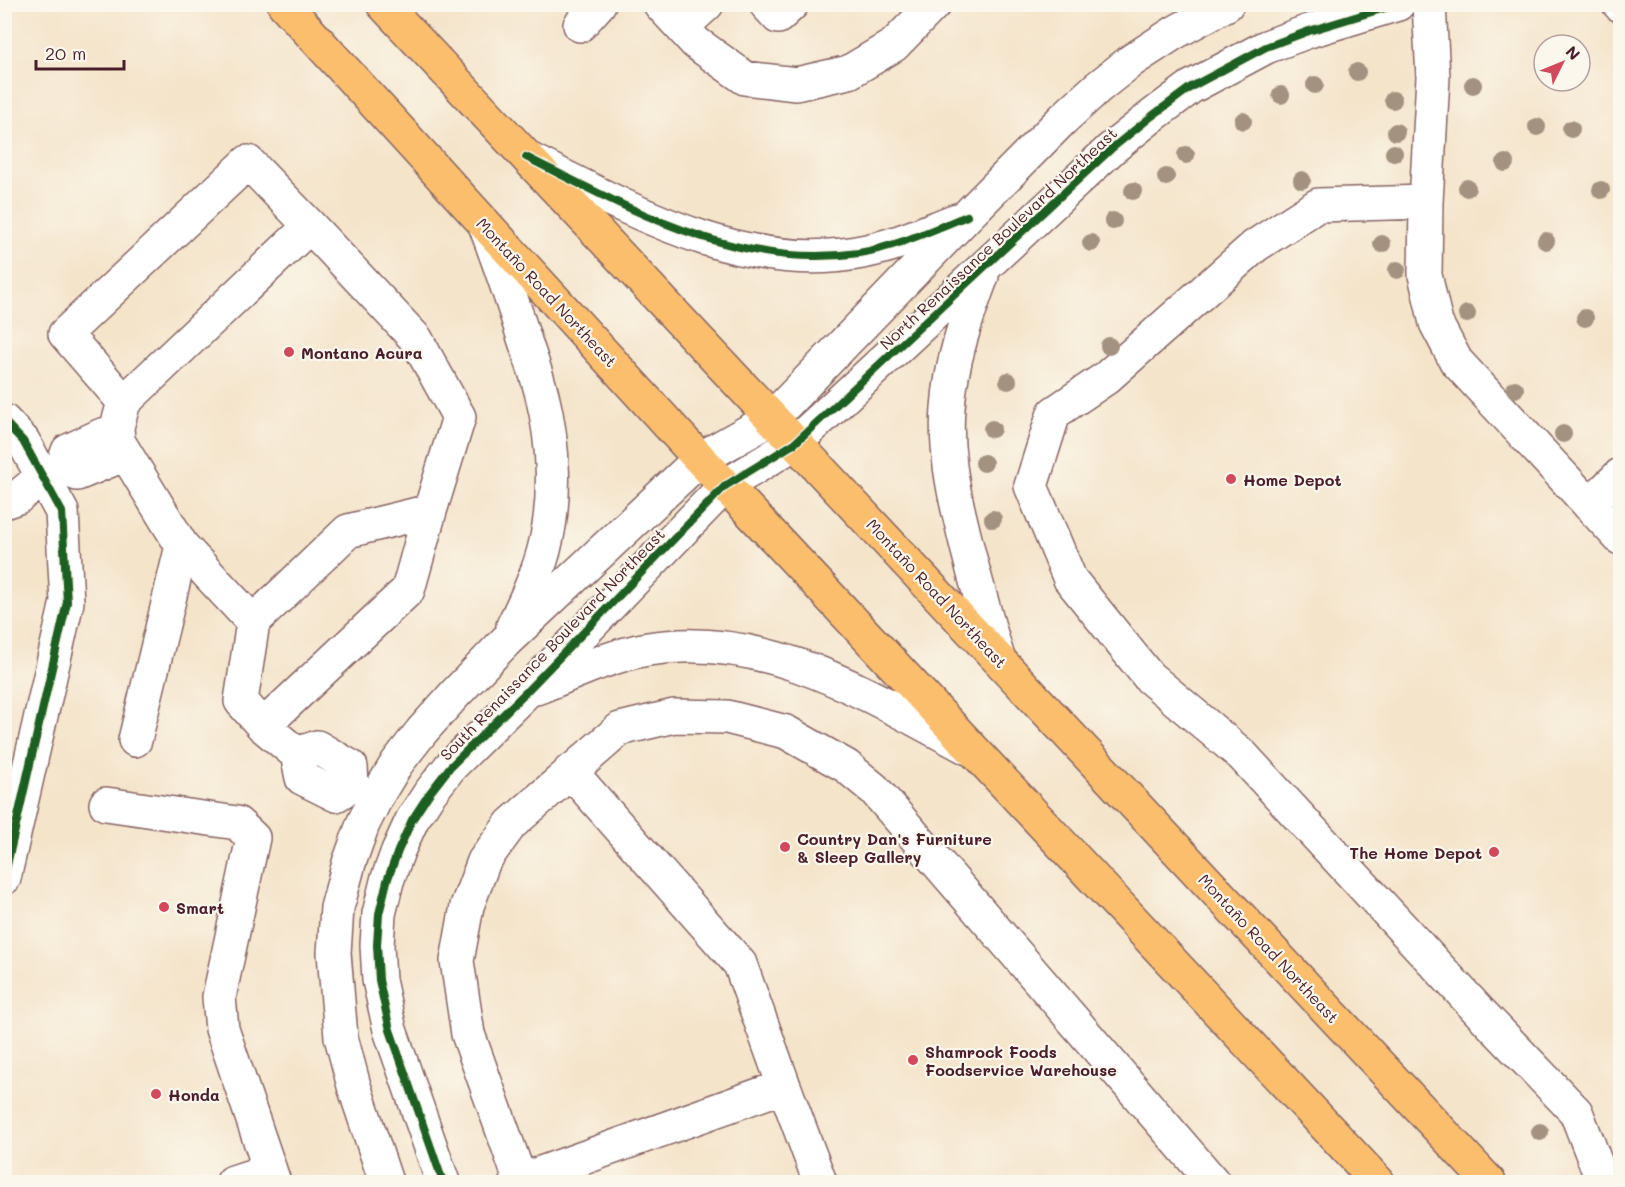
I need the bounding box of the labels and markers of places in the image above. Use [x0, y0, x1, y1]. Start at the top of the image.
place label: Montano Acura [301, 342, 423, 363]
marker: Montano Acura [282, 345, 296, 359]
place label: Home Depot [1243, 469, 1342, 490]
marker: Home Depot [1224, 472, 1238, 486]
place label: Country Dan's Furniture & Sleep Gallery [797, 828, 992, 867]
marker: Country Dan's Furniture & Sleep Gallery [778, 840, 792, 854]
place label: The Home Depot [1349, 842, 1482, 863]
marker: The Home Depot [1487, 845, 1501, 859]
place label: Smart [176, 897, 224, 918]
marker: Smart [157, 900, 171, 914]
place label: Shamrock Foods Foodservice Warehouse [925, 1041, 1117, 1080]
marker: Shamrock Foods Foodservice Warehouse [906, 1053, 920, 1067]
place label: Honda [168, 1084, 220, 1105]
marker: Honda [149, 1087, 163, 1101]

